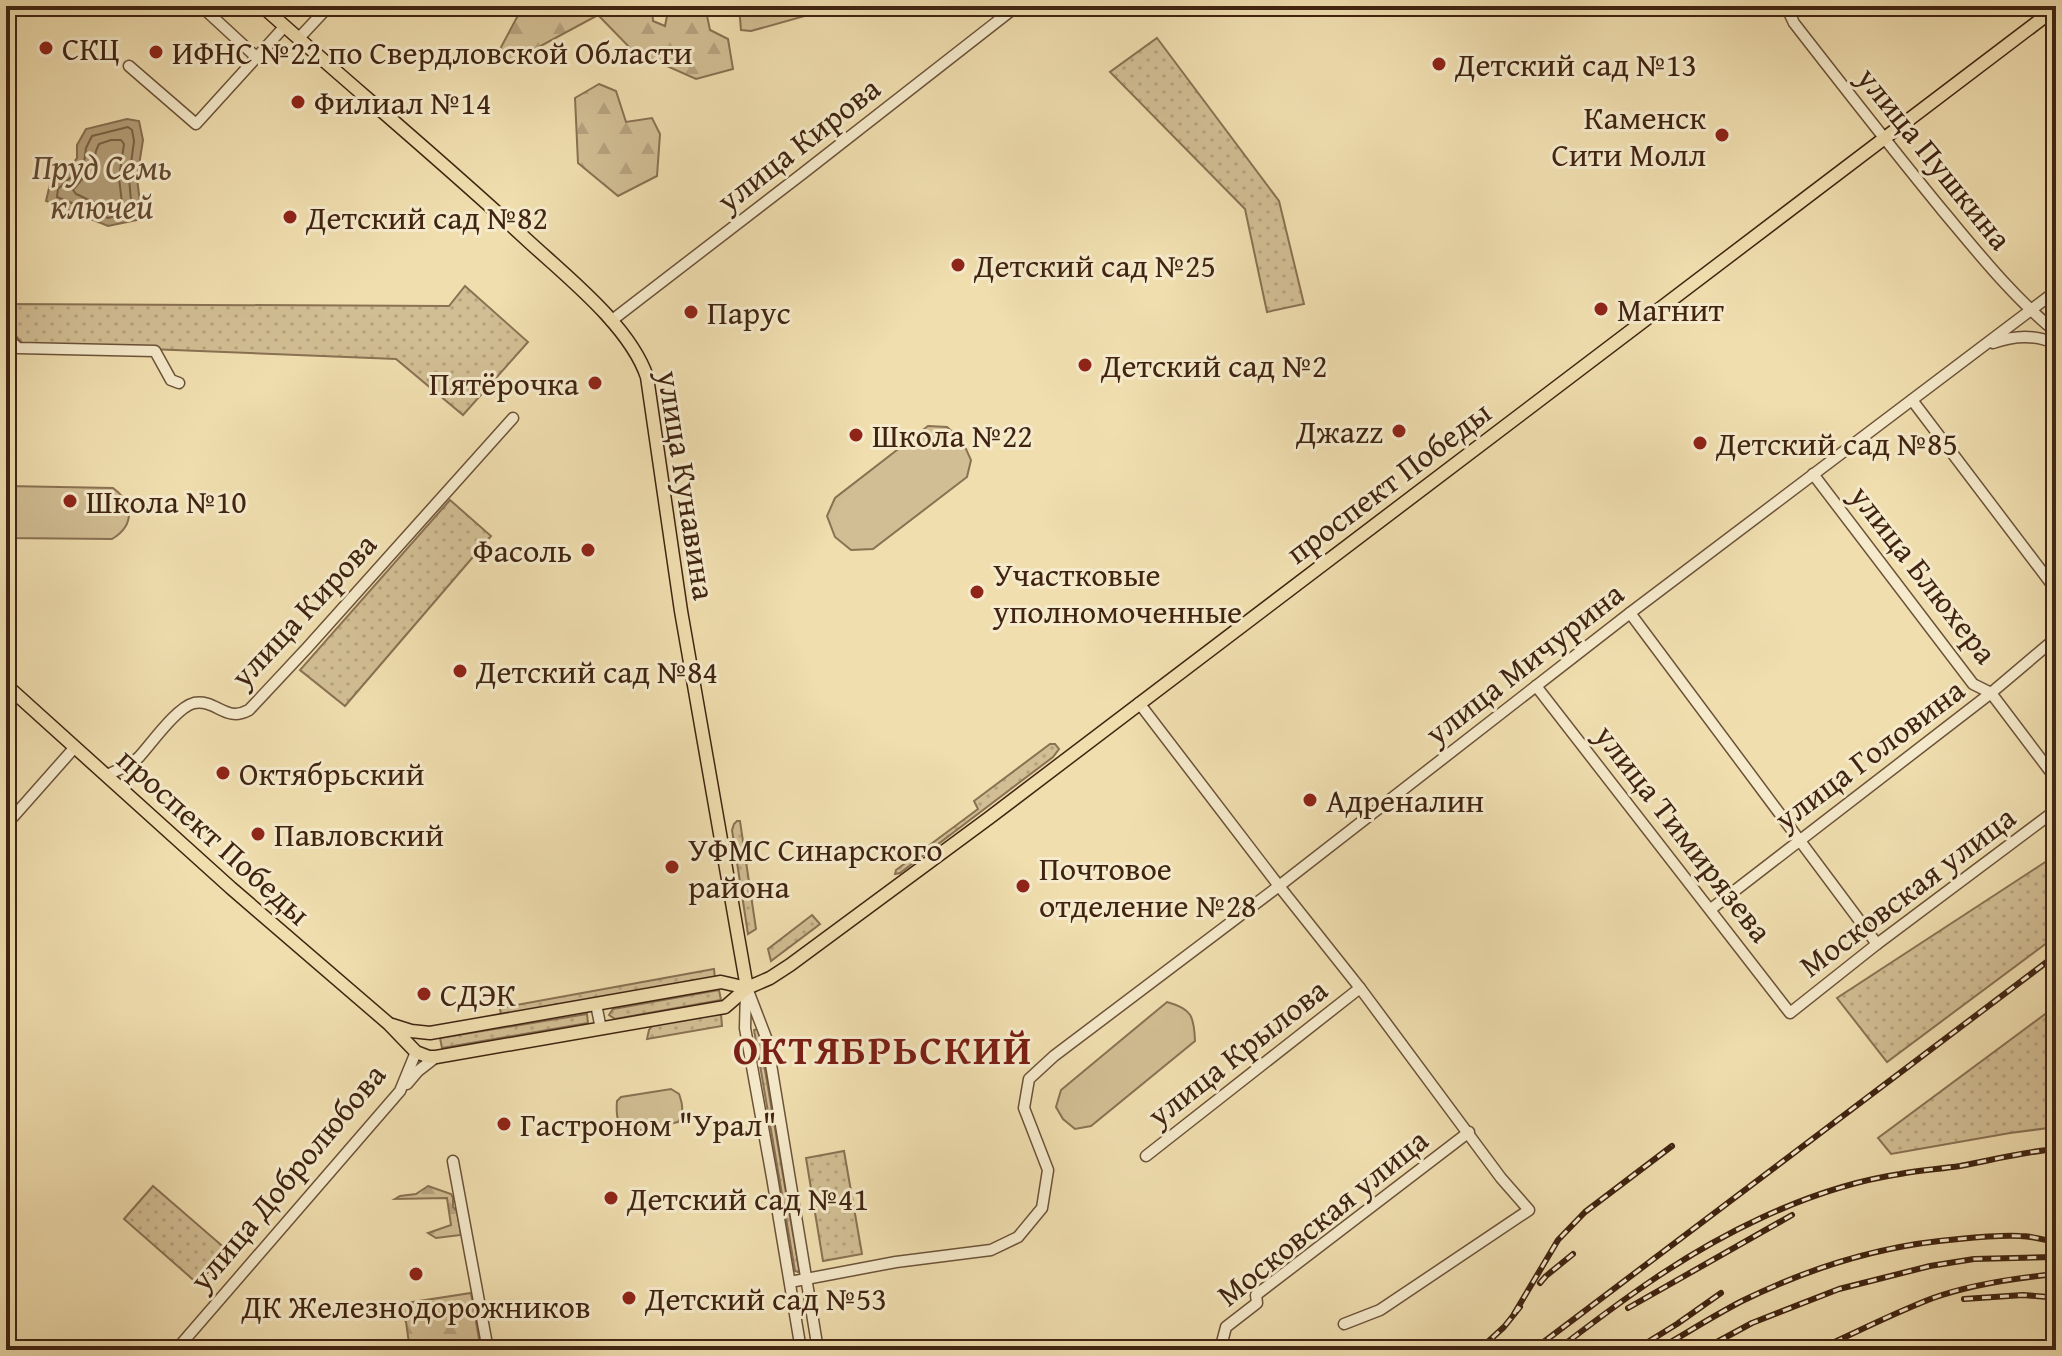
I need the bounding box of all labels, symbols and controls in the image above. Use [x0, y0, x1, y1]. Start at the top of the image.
place label: СКЦ [62, 25, 120, 72]
place label: ИФНС №22 по Свердловской Области [172, 29, 692, 76]
marker: СКЦ [37, 39, 55, 57]
place label: Детский сад №13 [1454, 41, 1697, 88]
marker: ИФНС №22 по Свердловской Области [147, 43, 165, 61]
marker: Детский сад №13 [1430, 55, 1448, 73]
street label: улица Пушкина [1846, 55, 2024, 260]
street label: улица Кирова [705, 65, 891, 224]
place label: Филиал №14 [314, 79, 491, 126]
marker: Филиал №14 [289, 93, 307, 111]
place label: Каменск Сити Молл [1551, 94, 1706, 178]
marker: Каменск Сити Молл [1713, 126, 1731, 144]
water label: Пруд Семь ключей [32, 142, 172, 230]
place label: Детский сад №82 [305, 194, 548, 241]
marker: Детский сад №82 [281, 208, 299, 226]
place label: Детский сад №25 [973, 242, 1216, 289]
marker: Детский сад №25 [949, 256, 967, 274]
place label: Магнит [1617, 286, 1724, 333]
place label: Парус [707, 289, 791, 336]
marker: Магнит [1592, 300, 1610, 318]
marker: Парус [682, 303, 700, 321]
place label: Детский сад №2 [1100, 342, 1327, 389]
marker: Детский сад №2 [1076, 356, 1094, 374]
place label: Пятёрочка [429, 360, 580, 407]
street label: улица Кунавина [646, 366, 728, 604]
marker: Пятёрочка [586, 374, 604, 392]
street label: проспект Победы [1276, 389, 1500, 575]
place label: Джаzz [1295, 408, 1383, 455]
place label: Школа №22 [872, 412, 1033, 459]
place label: Детский сад №85 [1715, 420, 1958, 467]
marker: Джаzz [1390, 422, 1408, 440]
marker: Школа №22 [847, 426, 865, 444]
marker: Детский сад №85 [1691, 434, 1709, 452]
street label: улица Блюхера [1838, 474, 2010, 674]
place label: Школа №10 [86, 478, 247, 525]
marker: Школа №10 [61, 492, 79, 510]
street label: улица Кирова [218, 522, 388, 699]
place label: Фасоль [473, 527, 572, 574]
marker: Фасоль [579, 541, 597, 559]
place label: Участковые уполномоченные [992, 551, 1242, 635]
street label: улица Мичурина [1414, 570, 1634, 756]
marker: Участковые уполномоченные [968, 583, 986, 601]
place label: Детский сад №84 [475, 648, 718, 695]
marker: Детский сад №84 [451, 662, 469, 680]
street label: улица Головина [1763, 666, 1975, 842]
street label: улица Тимирязева [1583, 713, 1785, 953]
street label: проспект Победы [107, 736, 321, 936]
place label: Октябрьский [239, 750, 425, 797]
marker: Октябрьский [214, 764, 232, 782]
place label: Адреналин [1326, 777, 1484, 824]
marker: Адреналин [1301, 791, 1319, 809]
street label: Московская улица [1789, 793, 2026, 988]
place label: Павловский [274, 811, 444, 858]
marker: Павловский [249, 825, 267, 843]
place label: УФМС Синарского района [688, 826, 942, 910]
place label: Почтовое отделение №28 [1039, 845, 1257, 929]
marker: УФМС Синарского района [663, 858, 681, 876]
marker: Почтовое отделение №28 [1014, 877, 1032, 895]
street label: улица Крылова [1136, 966, 1338, 1138]
place label: СДЭК [440, 971, 516, 1018]
marker: СДЭК [415, 985, 433, 1003]
district label: ОКТЯБРЬСКИЙ [733, 1020, 1033, 1079]
street label: улица Добролюбова [177, 1052, 397, 1302]
place label: Гастроном "Урал" [520, 1101, 777, 1148]
marker: Гастроном "Урал" [495, 1115, 513, 1133]
street label: Московская улица [1206, 1116, 1438, 1317]
place label: Детский сад №41 [626, 1175, 869, 1222]
marker: Детский сад №41 [602, 1189, 620, 1207]
marker: ДК Железнодорожников [407, 1265, 425, 1283]
place label: Детский сад №53 [644, 1275, 887, 1322]
place label: ДК Железнодорожников [240, 1283, 591, 1330]
marker: Детский сад №53 [620, 1289, 638, 1307]

